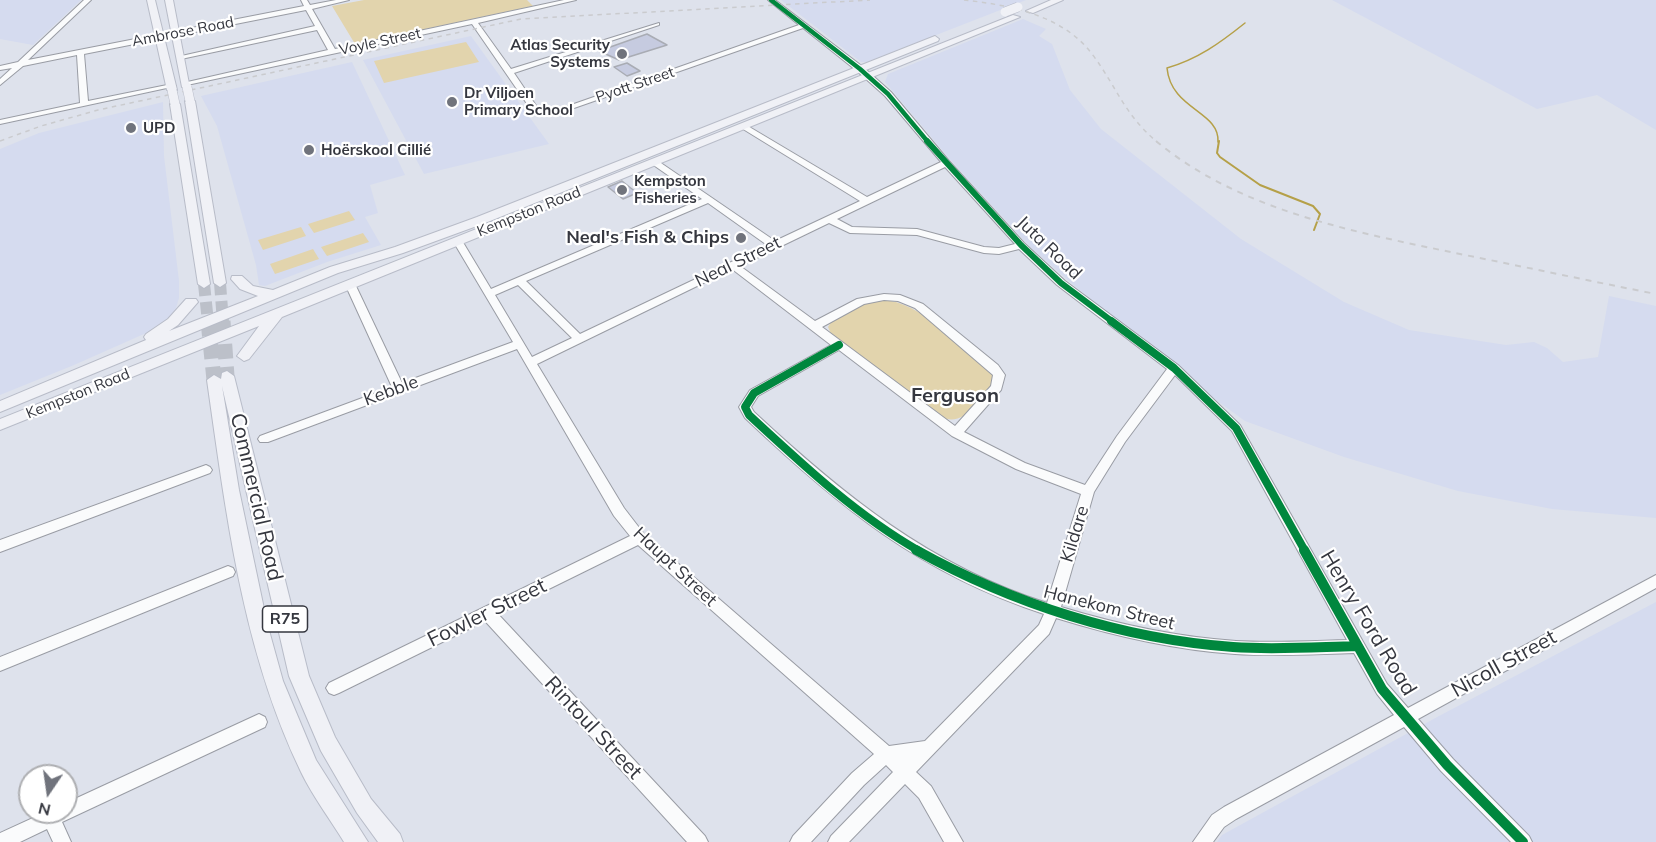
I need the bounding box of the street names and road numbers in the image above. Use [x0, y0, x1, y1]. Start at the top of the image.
street label: Ambrose Road [131, 13, 235, 51]
street label: Voyle Street [337, 25, 423, 59]
street label: Pyott Street [593, 63, 677, 107]
street label: Kempston Road [475, 183, 583, 241]
street label: Juta Road [1012, 212, 1086, 284]
street label: Neal Street [692, 232, 784, 292]
street label: Kempston Road [24, 365, 132, 423]
street label: Kebble [361, 371, 421, 411]
street label: Commercial Road [224, 411, 288, 583]
street label: Kildare [1056, 503, 1094, 565]
street label: Haupt Street [629, 523, 721, 611]
street label: Henry Ford Road [1315, 546, 1421, 700]
street label: Fowler Street [423, 573, 551, 653]
street label: Hanekom Street [1041, 581, 1177, 635]
road number: R75 [262, 606, 308, 632]
street label: Nicoll Street [1447, 625, 1561, 703]
street label: Rintoul Street [539, 671, 647, 785]

